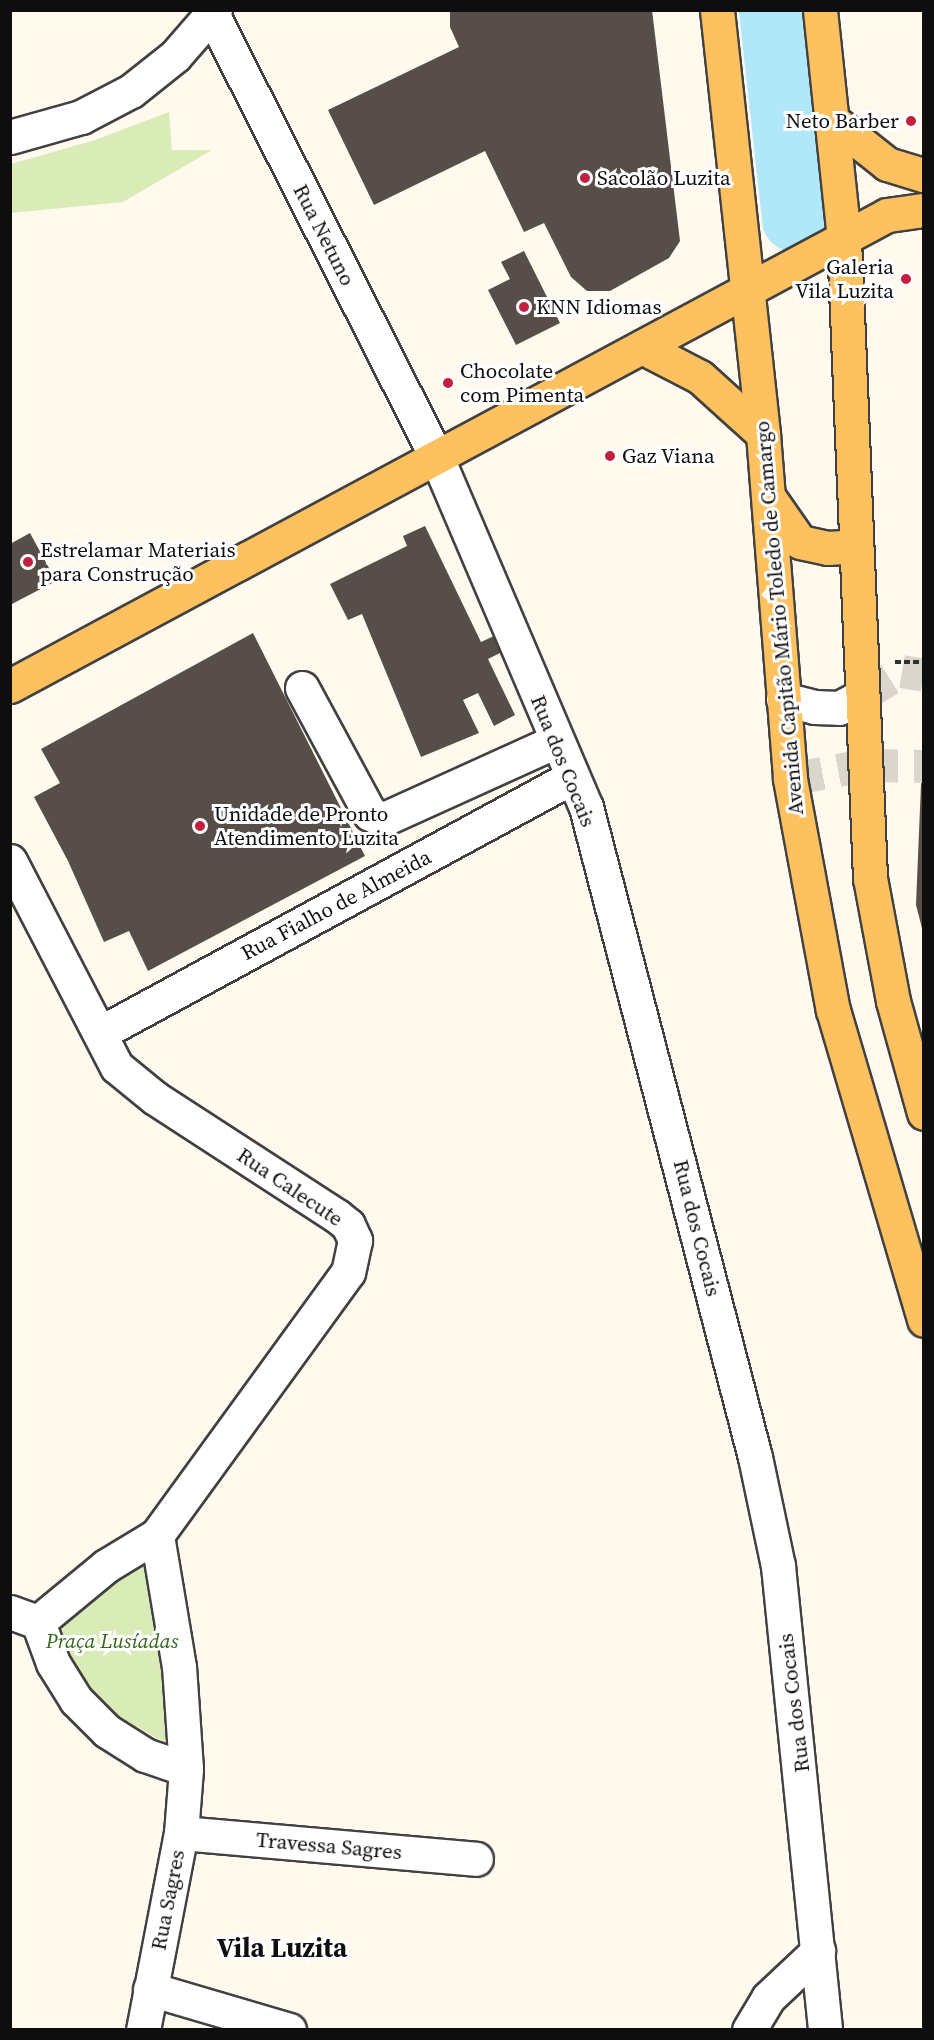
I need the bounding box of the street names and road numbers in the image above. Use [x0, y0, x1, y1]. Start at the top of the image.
street label: Rua Netuno [288, 180, 360, 290]
street label: Avenida Capitão Mário Toledo de Camargo [749, 420, 809, 816]
street label: Rua dos Cocais [525, 691, 601, 831]
street label: Rua Fialho de Almeida [237, 844, 435, 966]
street label: Rua Calecute [232, 1142, 348, 1232]
street label: Rua dos Cocais [668, 1157, 726, 1299]
street label: Rua dos Cocais [773, 1632, 815, 1774]
street label: Travessa Sagres [255, 1827, 403, 1865]
street label: Rua Sagres [146, 1848, 190, 1952]

